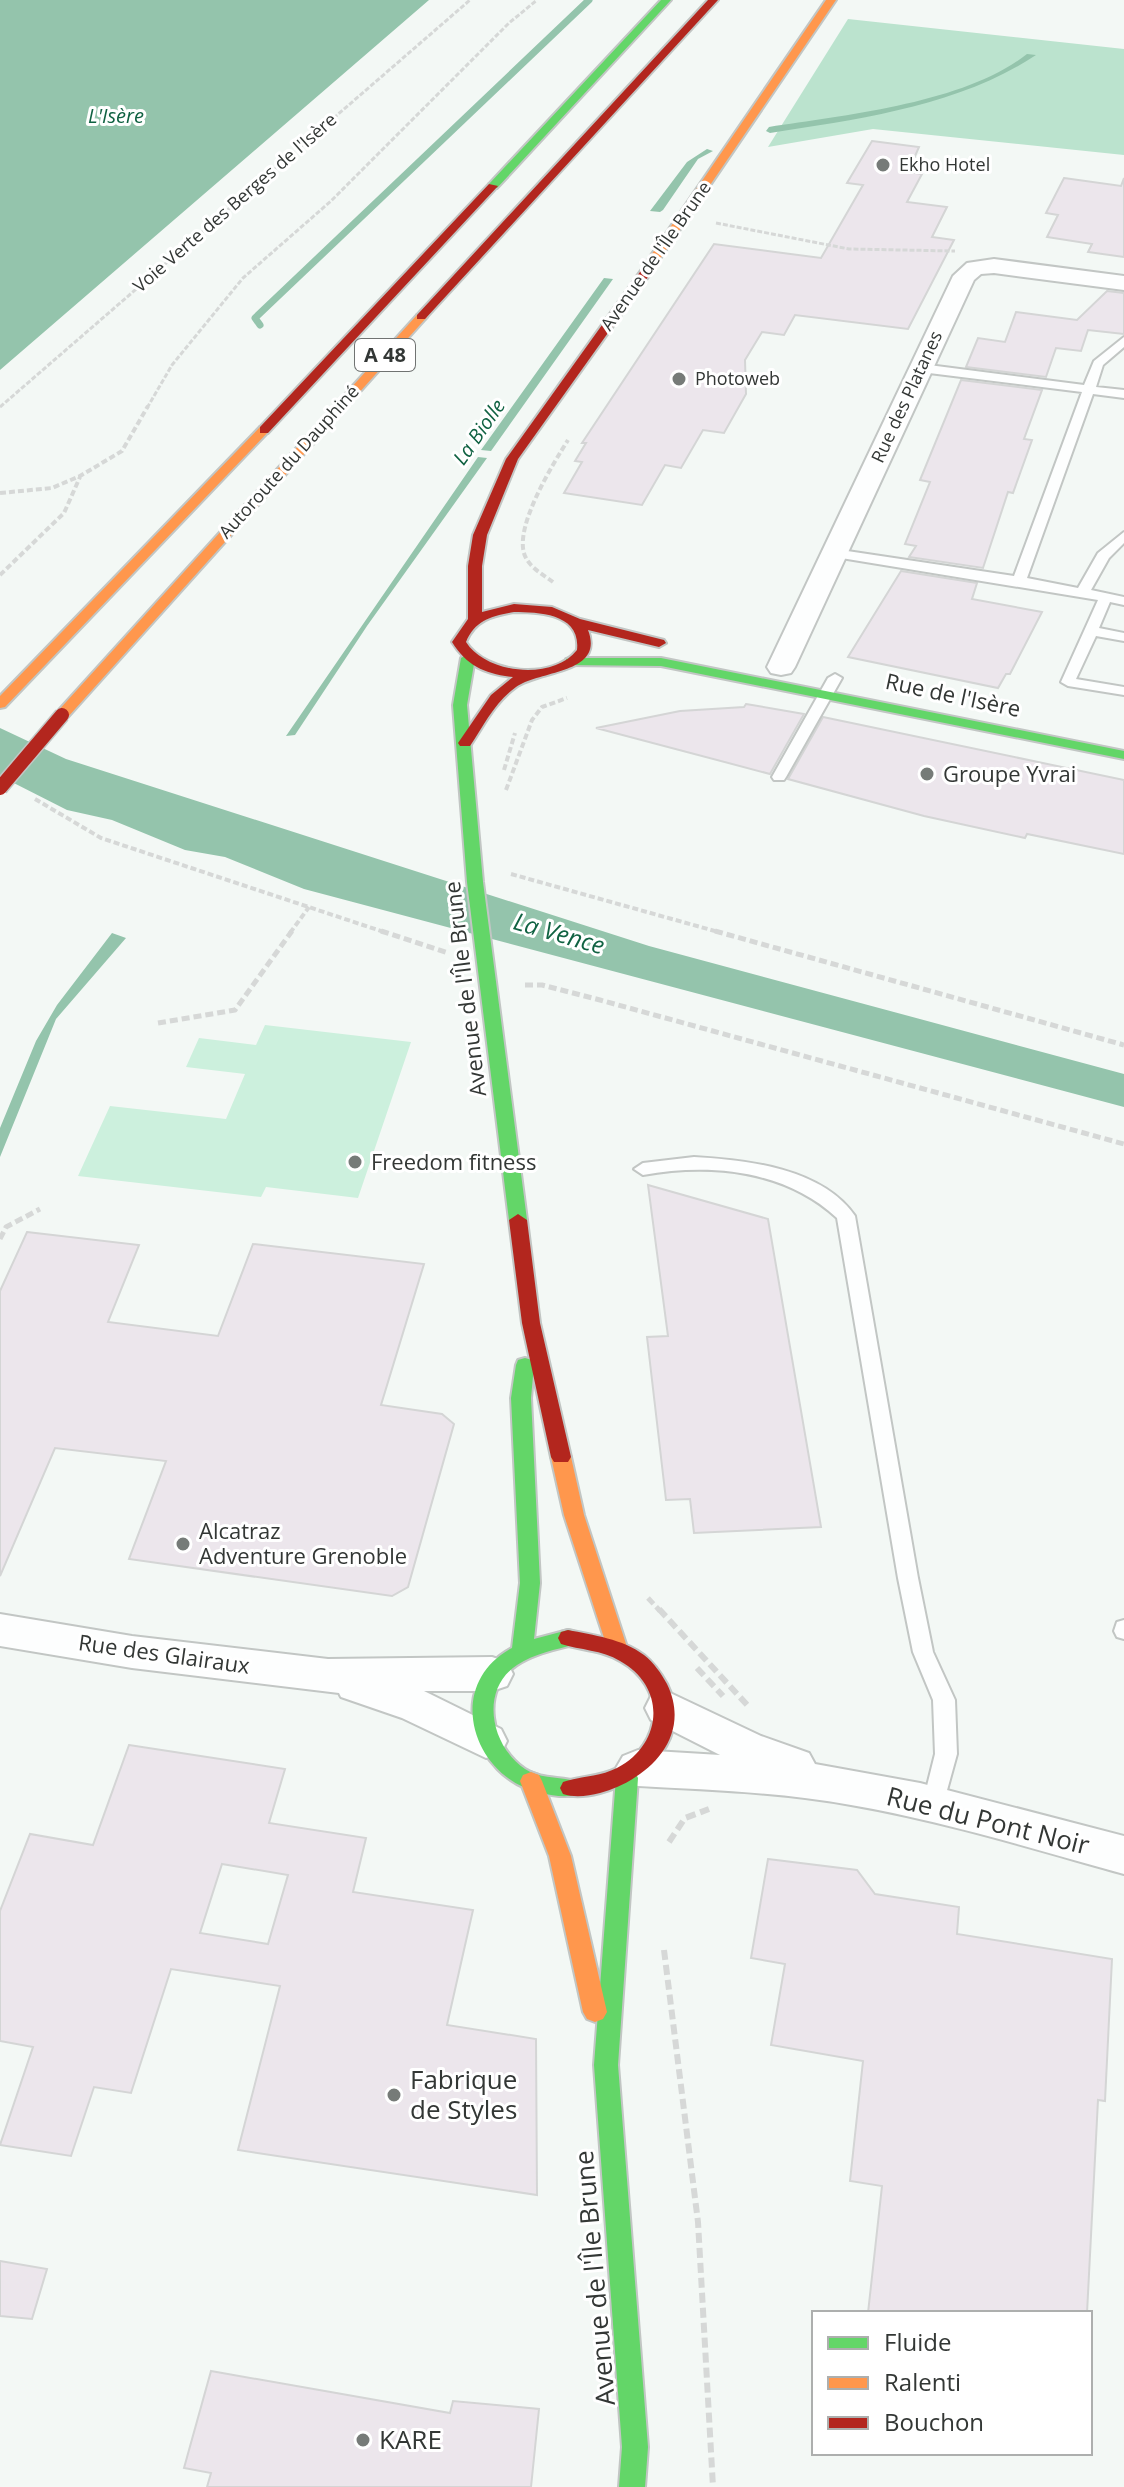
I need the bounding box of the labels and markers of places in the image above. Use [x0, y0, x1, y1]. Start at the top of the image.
place label: Ekho Hotel [899, 152, 990, 176]
marker: Ekho Hotel [874, 156, 892, 174]
place label: Photoweb [695, 366, 780, 390]
marker: Photoweb [670, 370, 688, 388]
place label: Groupe Yvrai [943, 758, 1076, 788]
marker: Groupe Yvrai [918, 765, 936, 783]
place label: Freedom fitness [371, 1146, 536, 1176]
marker: Freedom fitness [346, 1153, 364, 1171]
place label: Alcatraz Adventure Grenoble [199, 1515, 407, 1570]
marker: Alcatraz Adventure Grenoble [174, 1535, 192, 1553]
place label: Fabrique de Styles [410, 2061, 517, 2127]
marker: Fabrique de Styles [385, 2086, 403, 2104]
place label: KARE [379, 2421, 442, 2457]
marker: KARE [354, 2431, 372, 2449]

